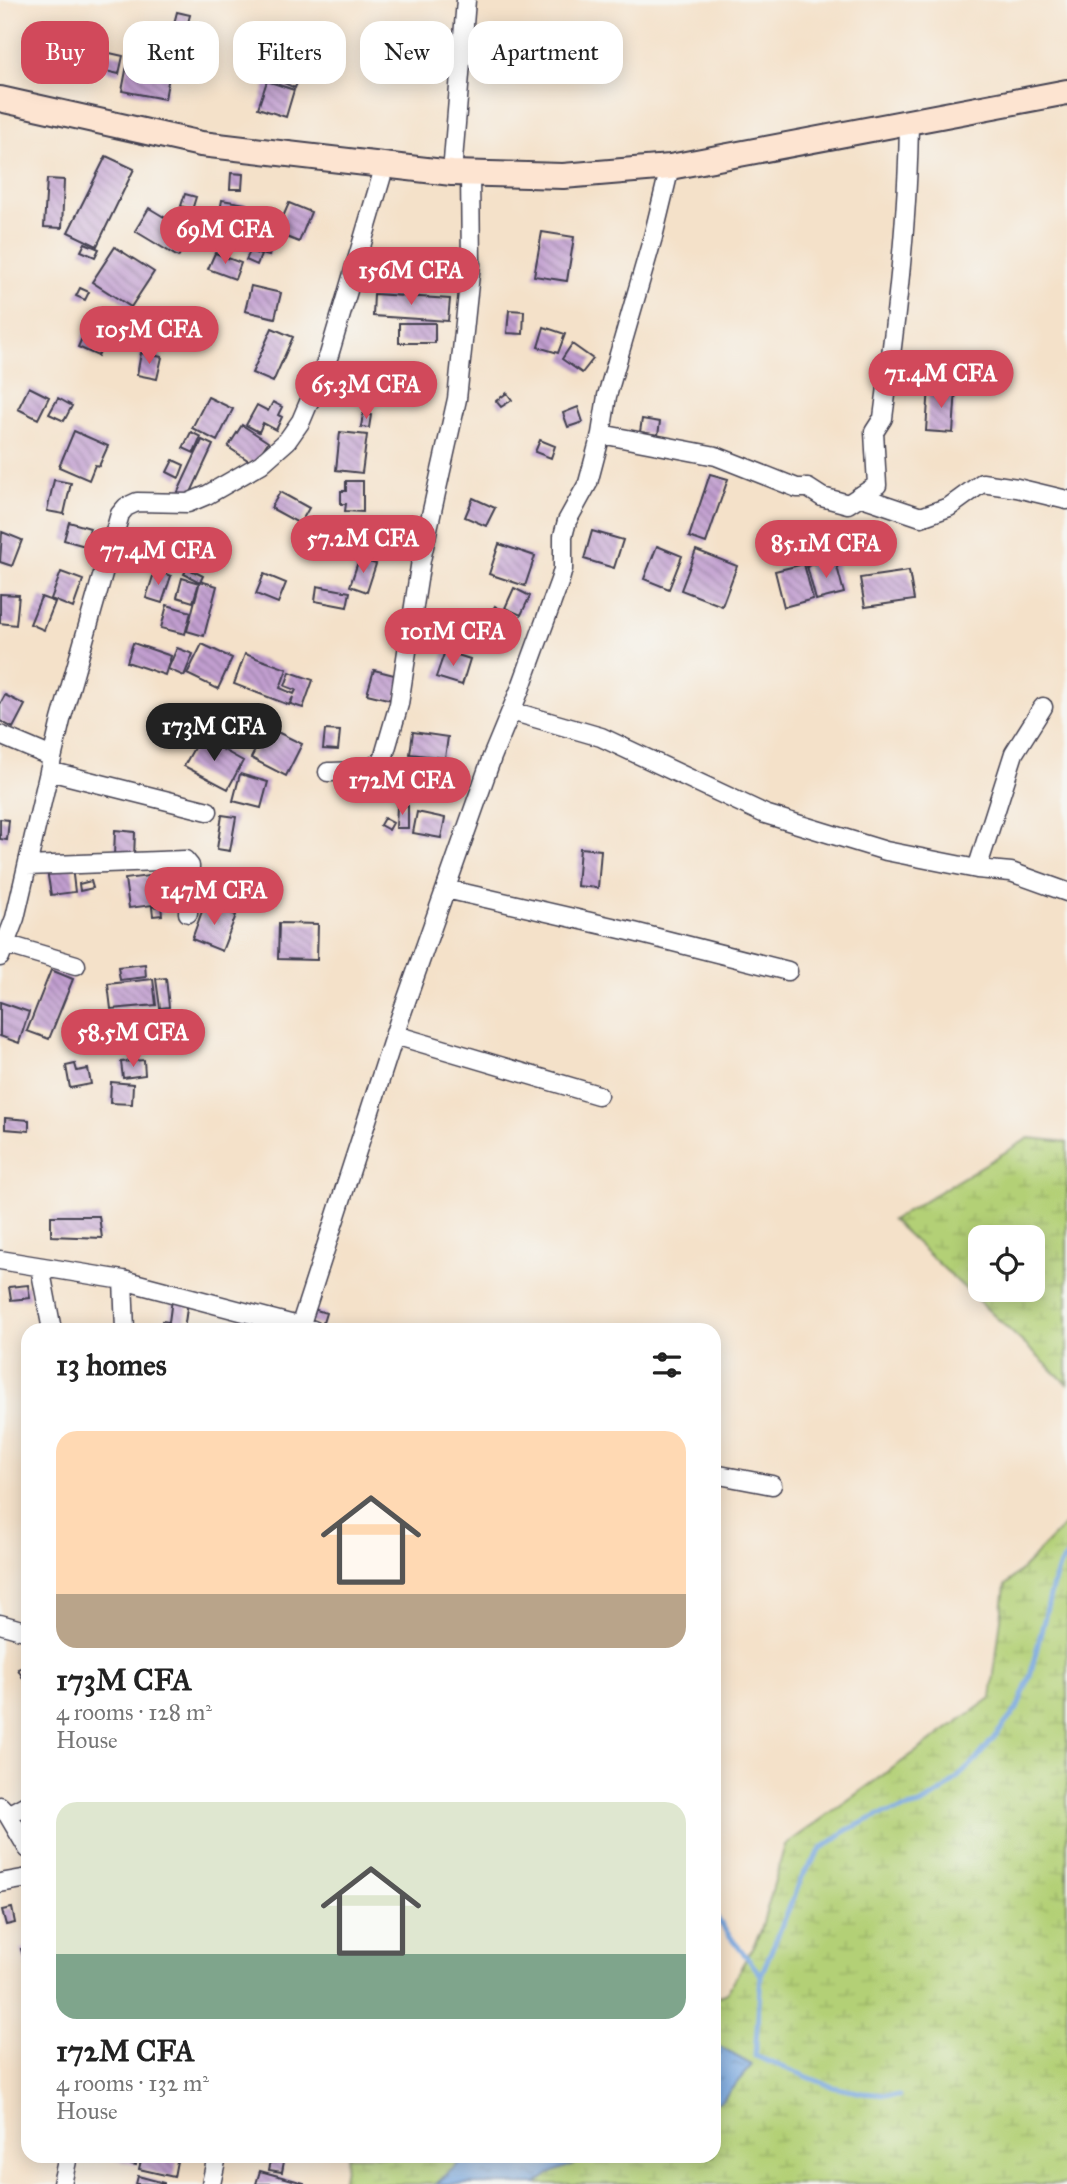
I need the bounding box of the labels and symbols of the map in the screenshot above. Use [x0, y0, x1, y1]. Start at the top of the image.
pin: 69M CFA [160, 206, 290, 266]
pin: 156M CFA [339, 247, 483, 307]
pin: 105M CFA [77, 306, 221, 366]
pin: 71.4M CFA [861, 350, 1021, 410]
pin: 65.3M CFA [286, 362, 446, 421]
pin: 57.2M CFA [283, 516, 443, 575]
pin: 85.1M CFA [746, 520, 906, 580]
pin: 77.4M CFA [78, 528, 238, 587]
pin: 101M CFA [381, 608, 525, 668]
pin: 173M CFA [142, 704, 286, 763]
pin: 172M CFA [330, 758, 474, 817]
pin: 147M CFA [142, 867, 286, 927]
pin: 58.5M CFA [53, 1010, 213, 1069]

